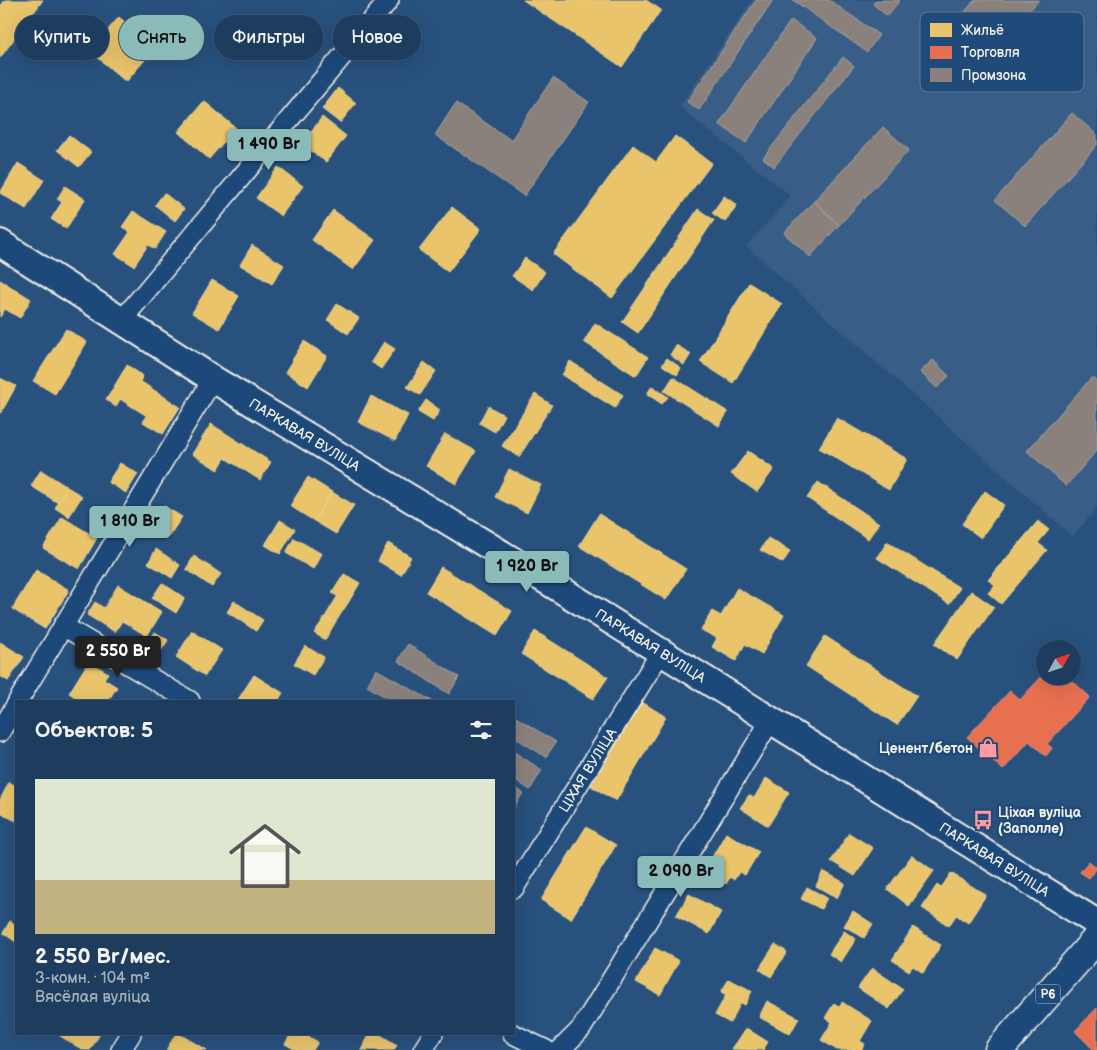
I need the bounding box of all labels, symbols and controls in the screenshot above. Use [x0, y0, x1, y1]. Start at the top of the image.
legend [920, 12, 1084, 92]
chip: Купить [15, 15, 109, 60]
chip: Снять [119, 15, 204, 60]
chip: Фильтры [214, 15, 323, 60]
chip: Новое [333, 15, 421, 60]
text: Жильё [961, 22, 1004, 39]
text: Торговля [961, 44, 1020, 61]
text: Промзона [961, 67, 1027, 84]
pin: 1 490 Br [217, 128, 321, 171]
text: 1 490 Br [238, 135, 300, 154]
street label: ПАРКАВАЯ ВУЛІЦА [246, 395, 363, 475]
pin: 1 810 Br [78, 506, 182, 548]
text: 1 810 Br [100, 512, 160, 531]
pin: 1 920 Br [475, 550, 579, 593]
text: 1 920 Br [496, 557, 558, 576]
street label: ПАРКАВАЯ ВУЛІЦА [592, 605, 709, 687]
pin: 2 550 Br [66, 636, 170, 678]
north arrow [1036, 640, 1081, 685]
map controls [1036, 640, 1081, 685]
text: 2 550 Br [86, 642, 150, 661]
icon: filters [467, 716, 495, 744]
text: Объектов: 5 [35, 718, 153, 743]
street label: ЦІХАЯ ВУЛІЦА [555, 725, 621, 815]
shop icon: Ценент/бетон [977, 737, 999, 759]
place label: Ценент/бетон [879, 740, 973, 757]
place label: Ціхая вуліца (Заполле) [998, 804, 1082, 837]
bus stop icon: Ціхая вуліца (Заполле) [972, 809, 994, 831]
icon: home [220, 811, 310, 901]
street label: ПАРКАВАЯ ВУЛІЦА [936, 819, 1053, 901]
pin: 2 090 Br [629, 856, 733, 898]
text: 2 090 Br [648, 862, 714, 881]
text: 2 550 Br/мес. [35, 944, 170, 969]
text: 3-комн. · 104 m² [35, 969, 150, 988]
road number: Р6 [1036, 984, 1060, 1004]
text: Вясёлая вуліца [35, 988, 150, 1007]

